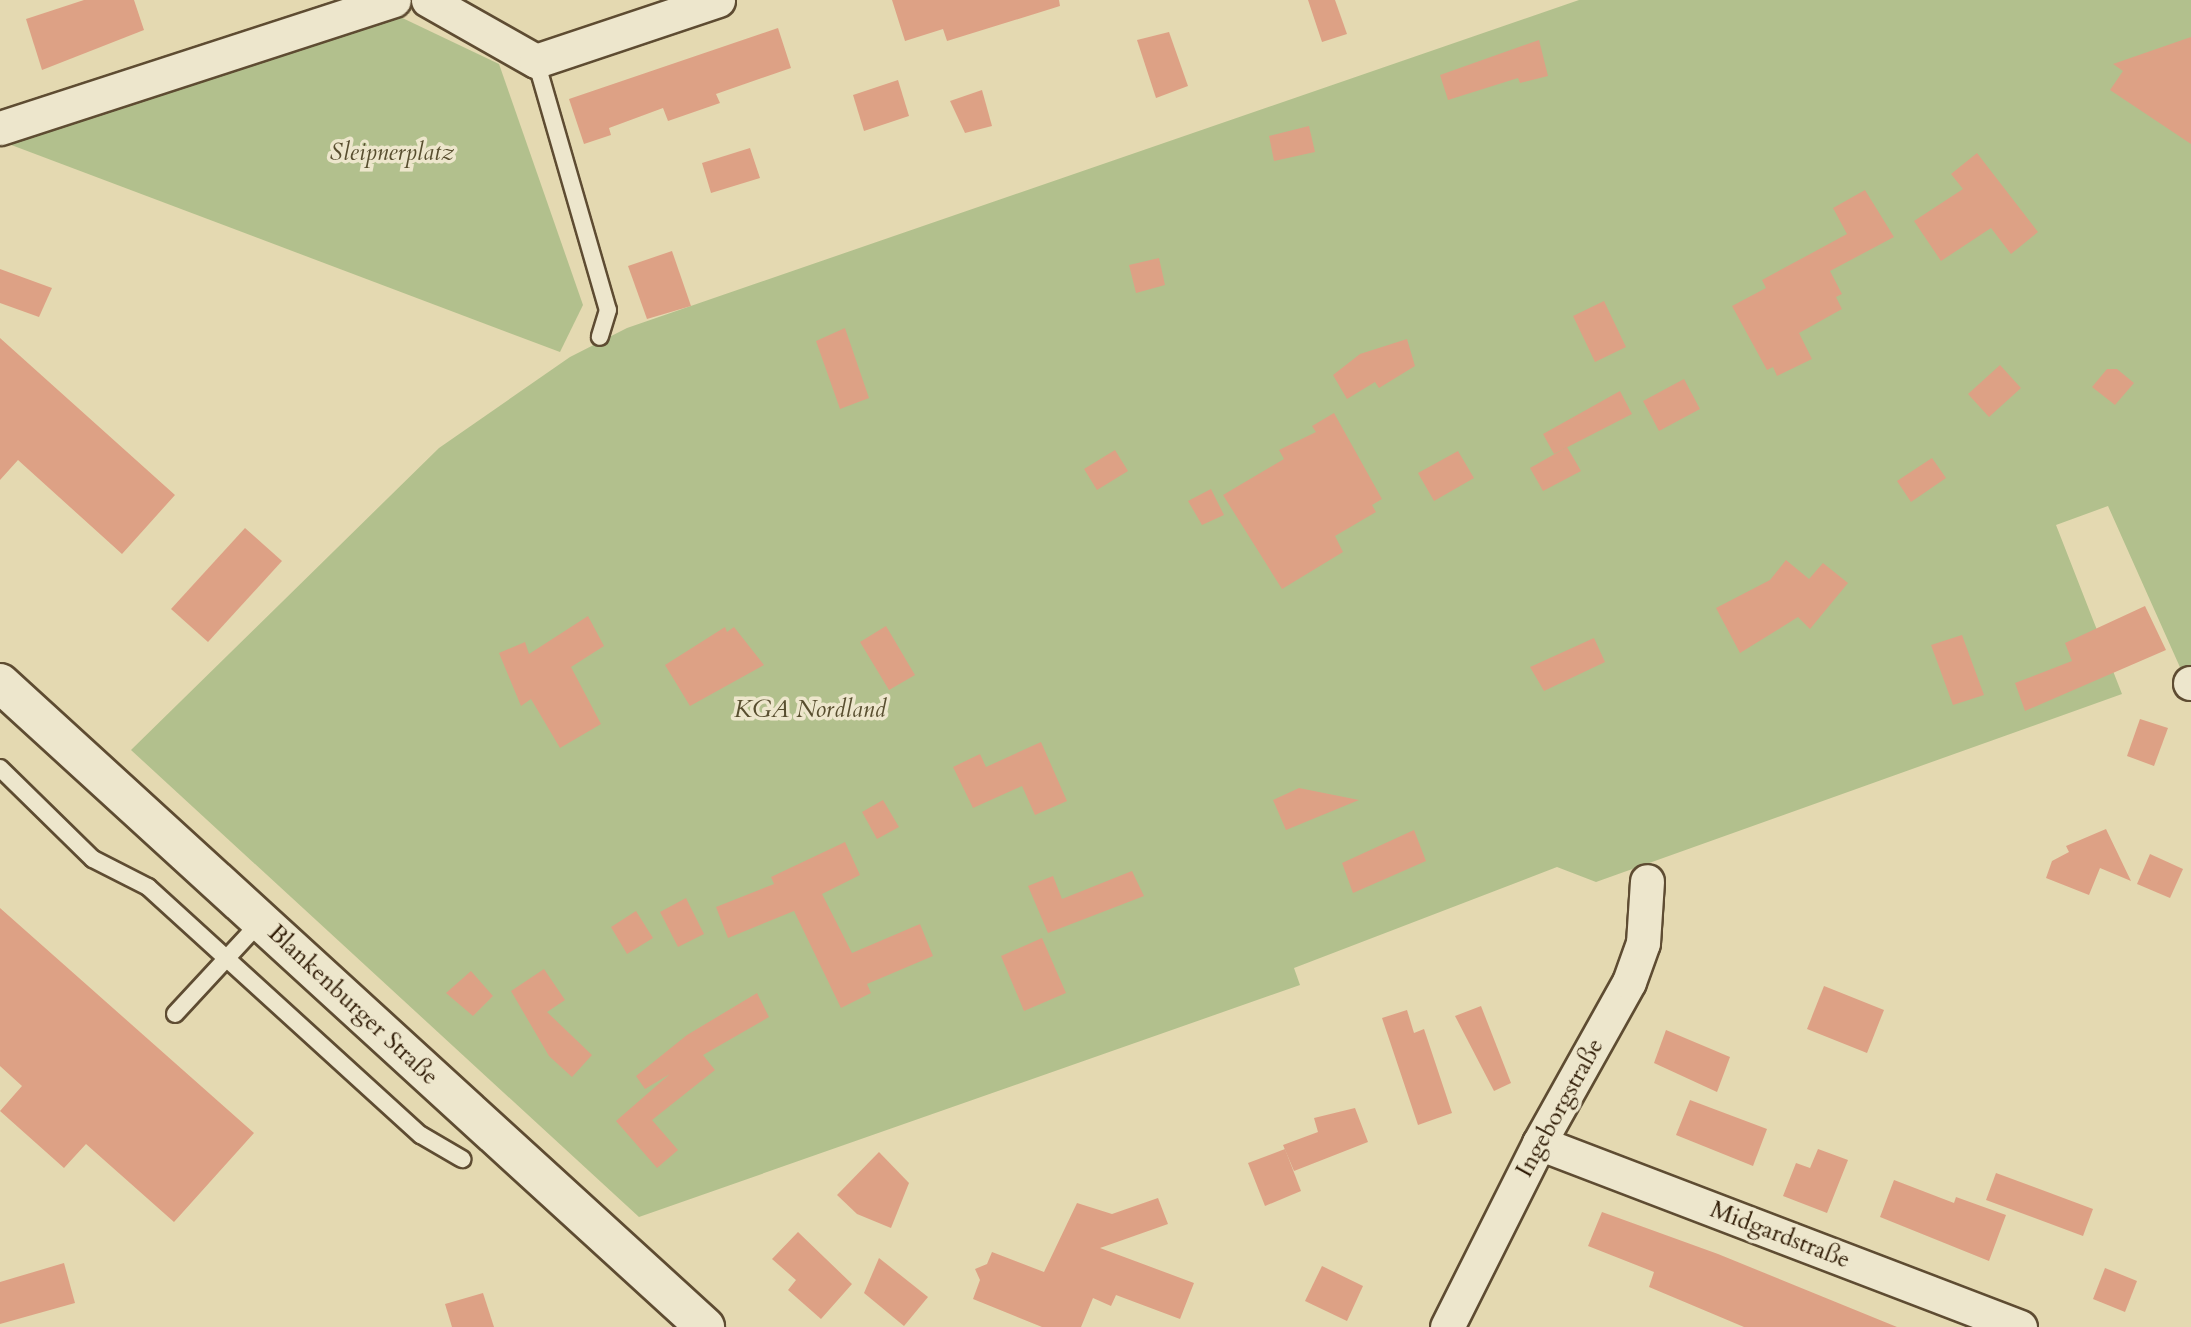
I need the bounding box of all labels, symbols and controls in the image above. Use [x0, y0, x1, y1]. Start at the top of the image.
park label: Sleipnerplatz [330, 139, 454, 167]
park label: KGA Nordland [734, 696, 886, 724]
street label: Blankenburger Straße [262, 919, 444, 1091]
street label: Ingeborgstraße [1510, 1034, 1610, 1182]
street label: Midgardstraße [1706, 1195, 1854, 1275]

